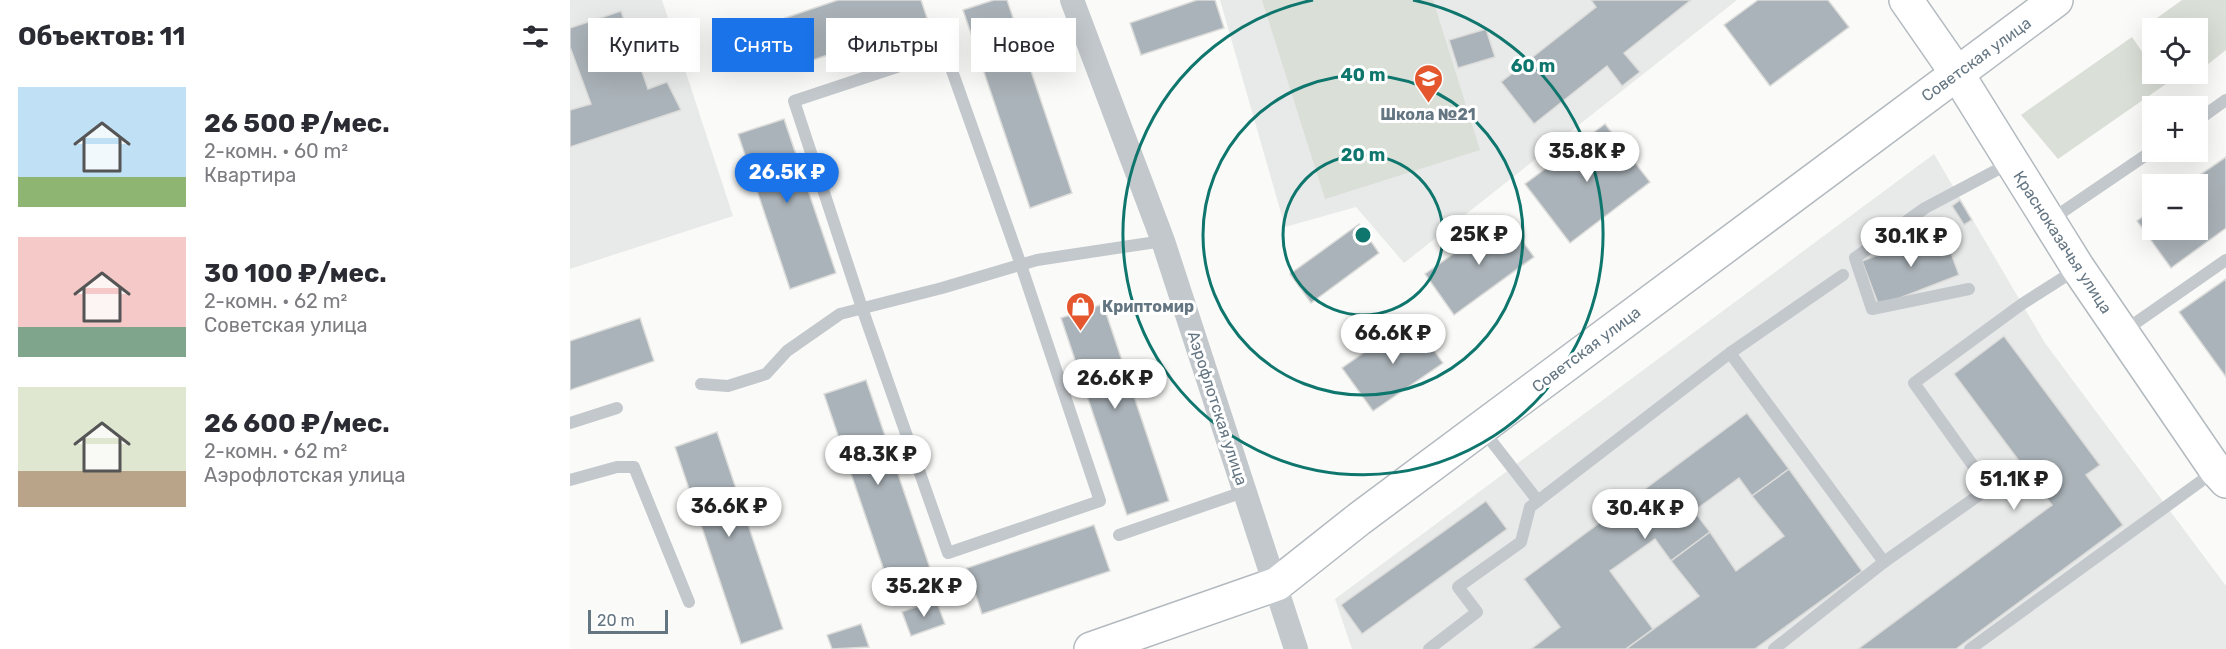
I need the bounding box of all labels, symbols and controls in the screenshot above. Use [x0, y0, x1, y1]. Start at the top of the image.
street label: Советская улица [1918, 13, 2035, 106]
chip: Купить [588, 18, 700, 72]
chip: Снять [712, 18, 814, 72]
chip: Фильтры [826, 18, 959, 72]
chip: Новое [971, 18, 1076, 72]
map controls [2142, 18, 2208, 240]
button: locate [2142, 18, 2208, 84]
icon: filters [519, 20, 552, 53]
text: Объектов: 11 [18, 21, 185, 52]
text: 60 m [1511, 55, 1555, 77]
school or university icon: Школа №21 [1412, 62, 1444, 104]
text: 40 m [1341, 64, 1385, 86]
button: + [2142, 96, 2208, 162]
place label: Школа №21 [1380, 105, 1476, 124]
text: 26 500 ₽/мес. [204, 108, 390, 139]
icon: home [66, 111, 138, 183]
pin: 35.8K ₽ [1532, 132, 1642, 183]
text: 2-комн. · 60 m² [204, 139, 348, 163]
text: 35.8K ₽ [1549, 139, 1626, 163]
text: 20 m [1341, 144, 1385, 166]
pin: 26.5K ₽ [732, 153, 842, 204]
text: 26.5K ₽ [749, 160, 825, 184]
text: Квартира [204, 163, 296, 187]
street label: Красноказачья улица [2009, 167, 2116, 317]
button: − [2142, 174, 2208, 240]
pin: 25K ₽ [1437, 215, 1521, 266]
pin: 30.1K ₽ [1856, 217, 1966, 268]
text: 25K ₽ [1450, 222, 1508, 246]
text: 30.1K ₽ [1875, 224, 1947, 248]
centre of rings [1353, 225, 1373, 245]
text: 30 100 ₽/мес. [204, 258, 387, 289]
icon: home [66, 261, 138, 333]
text: 2-комн. · 62 m² [204, 289, 347, 313]
shop icon: Криптомир [1065, 290, 1097, 332]
place label: Криптомир [1102, 297, 1194, 316]
street label: Советская улица [1528, 302, 1644, 396]
text: Советская улица [204, 313, 368, 337]
pin: 66.6K ₽ [1338, 314, 1448, 365]
text: 66.6K ₽ [1355, 321, 1431, 345]
street label: Аэрофлотская улица [1184, 329, 1251, 488]
pin: 26.6K ₽ [1060, 359, 1170, 410]
text: 26.6K ₽ [1077, 366, 1153, 390]
text: 26 600 ₽/мес. [204, 408, 390, 439]
icon: home [66, 411, 138, 483]
pin: 48.3K ₽ [823, 435, 933, 486]
text: 2-комн. · 62 m² [204, 439, 347, 463]
text: 48.3K ₽ [839, 442, 917, 466]
pin: 51.1K ₽ [1959, 460, 2069, 511]
text: Аэрофлотская улица [204, 463, 406, 487]
text: 51.1K ₽ [1980, 467, 2048, 491]
pin: 36.6K ₽ [674, 487, 784, 538]
pin: 30.4K ₽ [1590, 489, 1700, 540]
text: 36.6K ₽ [691, 494, 767, 518]
text: 30.4K ₽ [1606, 496, 1684, 520]
pin: 35.2K ₽ [869, 567, 979, 618]
text: 35.2K ₽ [886, 574, 962, 598]
scale bar [588, 607, 668, 634]
text: 20 m [597, 611, 635, 630]

